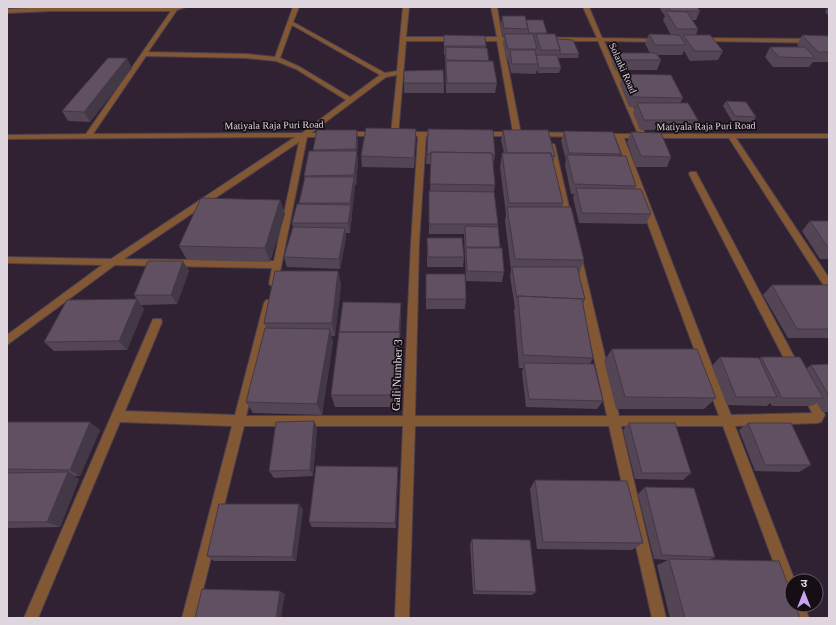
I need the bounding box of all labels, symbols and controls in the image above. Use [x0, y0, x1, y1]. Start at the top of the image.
street label: Solanki Road [607, 41, 639, 95]
street label: Matiyala Raja Puri Road [224, 119, 324, 131]
street label: Matiyala Raja Puri Road [656, 120, 756, 132]
street label: Gali Number 3 [389, 339, 405, 411]
north arrow [784, 573, 824, 613]
text: उ [801, 577, 808, 589]

